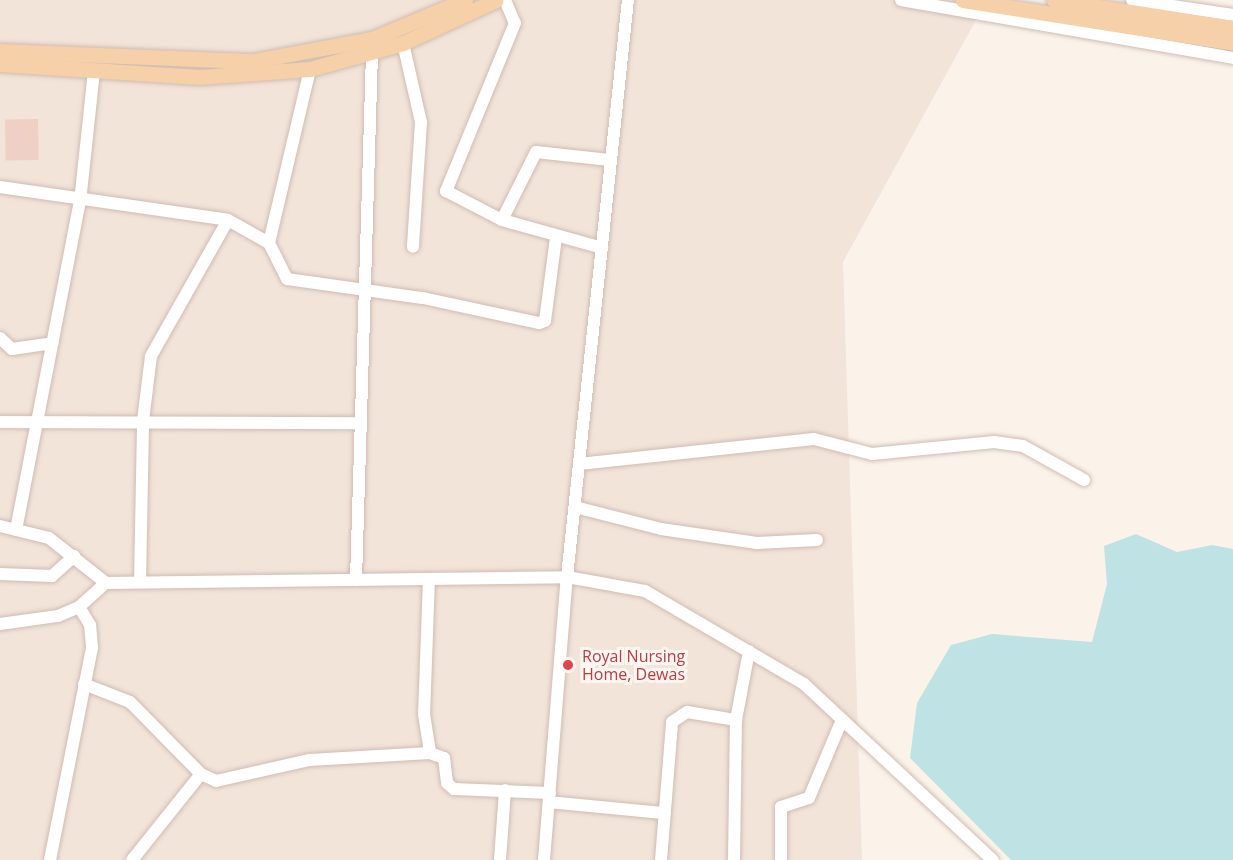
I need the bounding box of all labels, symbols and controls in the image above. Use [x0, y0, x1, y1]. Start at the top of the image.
place label: Royal Nursing Home, Dewas [582, 646, 685, 684]
marker: Royal Nursing Home, Dewas [559, 656, 577, 674]

